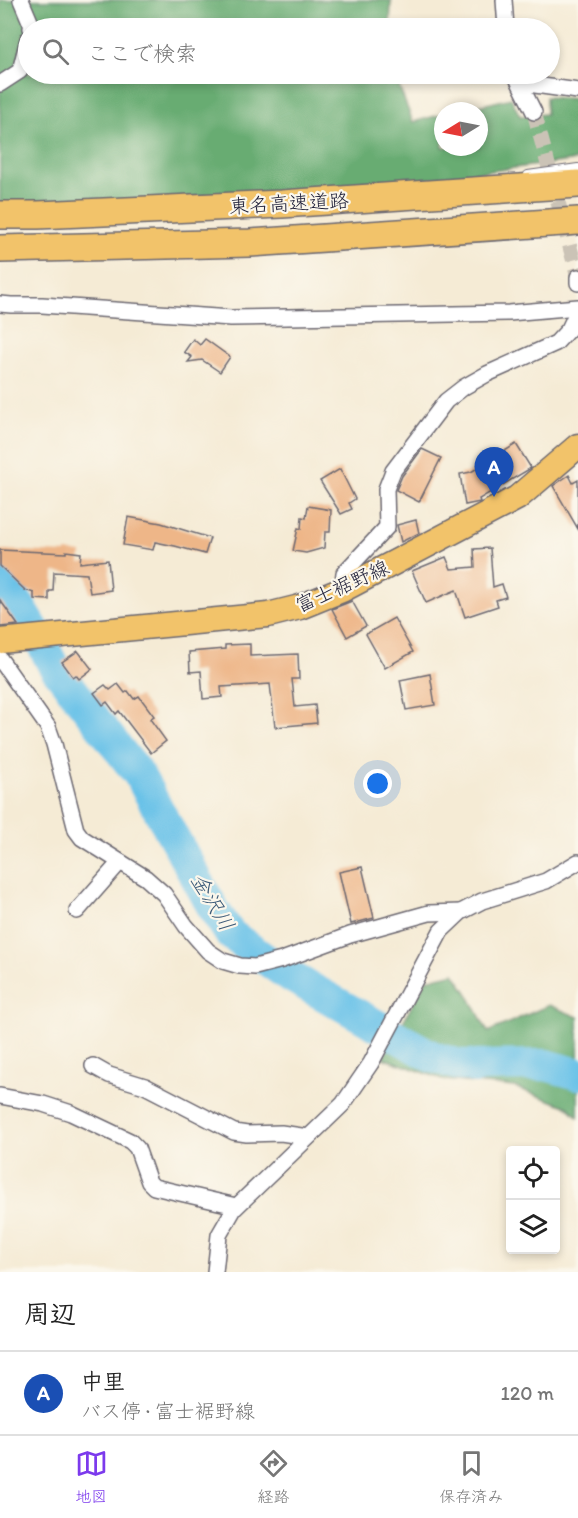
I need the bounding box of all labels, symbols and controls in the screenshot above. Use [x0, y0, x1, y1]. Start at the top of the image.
search box [18, 18, 560, 84]
icon: search [39, 35, 72, 68]
text: ここで検索 [87, 40, 197, 67]
north arrow [434, 102, 488, 156]
street label: 東名高速道路 [228, 188, 350, 218]
pin: A [474, 448, 514, 497]
street label: 富士裾野線 [291, 555, 393, 617]
your location [363, 769, 392, 798]
water label: 金沢川 [186, 869, 240, 935]
map controls [506, 1146, 560, 1254]
button: locate [506, 1146, 560, 1200]
button: layers [506, 1200, 560, 1254]
text: 周辺 [24, 1298, 76, 1330]
text: 中里 [81, 1368, 125, 1395]
text: A [37, 1381, 50, 1405]
text: 120 m [501, 1381, 554, 1405]
text: バス停 · 富士裾野線 [81, 1399, 255, 1423]
tab: 地図 [75, 1447, 108, 1507]
tab: 経路 [257, 1447, 290, 1507]
tab: 保存済み [439, 1447, 503, 1507]

